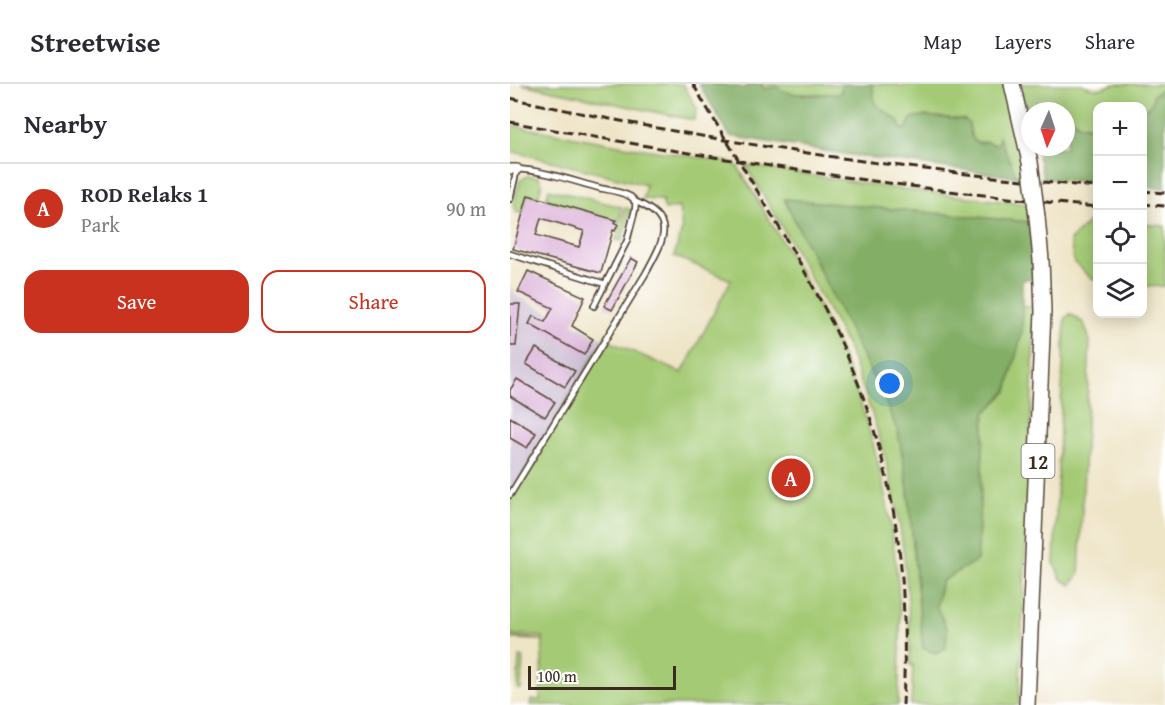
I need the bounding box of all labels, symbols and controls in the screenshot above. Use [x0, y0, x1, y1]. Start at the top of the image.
text: Streetwise [30, 21, 160, 62]
text: Map [923, 26, 962, 57]
text: Layers [995, 26, 1052, 57]
text: Share [1085, 26, 1135, 57]
north arrow [1021, 102, 1075, 156]
map controls [1093, 102, 1147, 318]
button: + [1093, 102, 1147, 156]
text: Nearby [24, 104, 107, 143]
button: − [1093, 156, 1147, 210]
text: ROD Relaks 1 [81, 178, 208, 210]
text: A [37, 194, 50, 223]
text: 90 m [446, 194, 486, 223]
text: Park [81, 210, 120, 239]
button: locate [1093, 210, 1147, 264]
button: layers [1093, 264, 1147, 318]
button: Save [24, 270, 249, 333]
button: Share [261, 270, 486, 333]
your location [875, 369, 904, 398]
road number: 12 [1022, 444, 1054, 478]
pin: A [772, 456, 810, 500]
scale bar [528, 663, 676, 690]
text: 100 m [537, 664, 577, 688]

